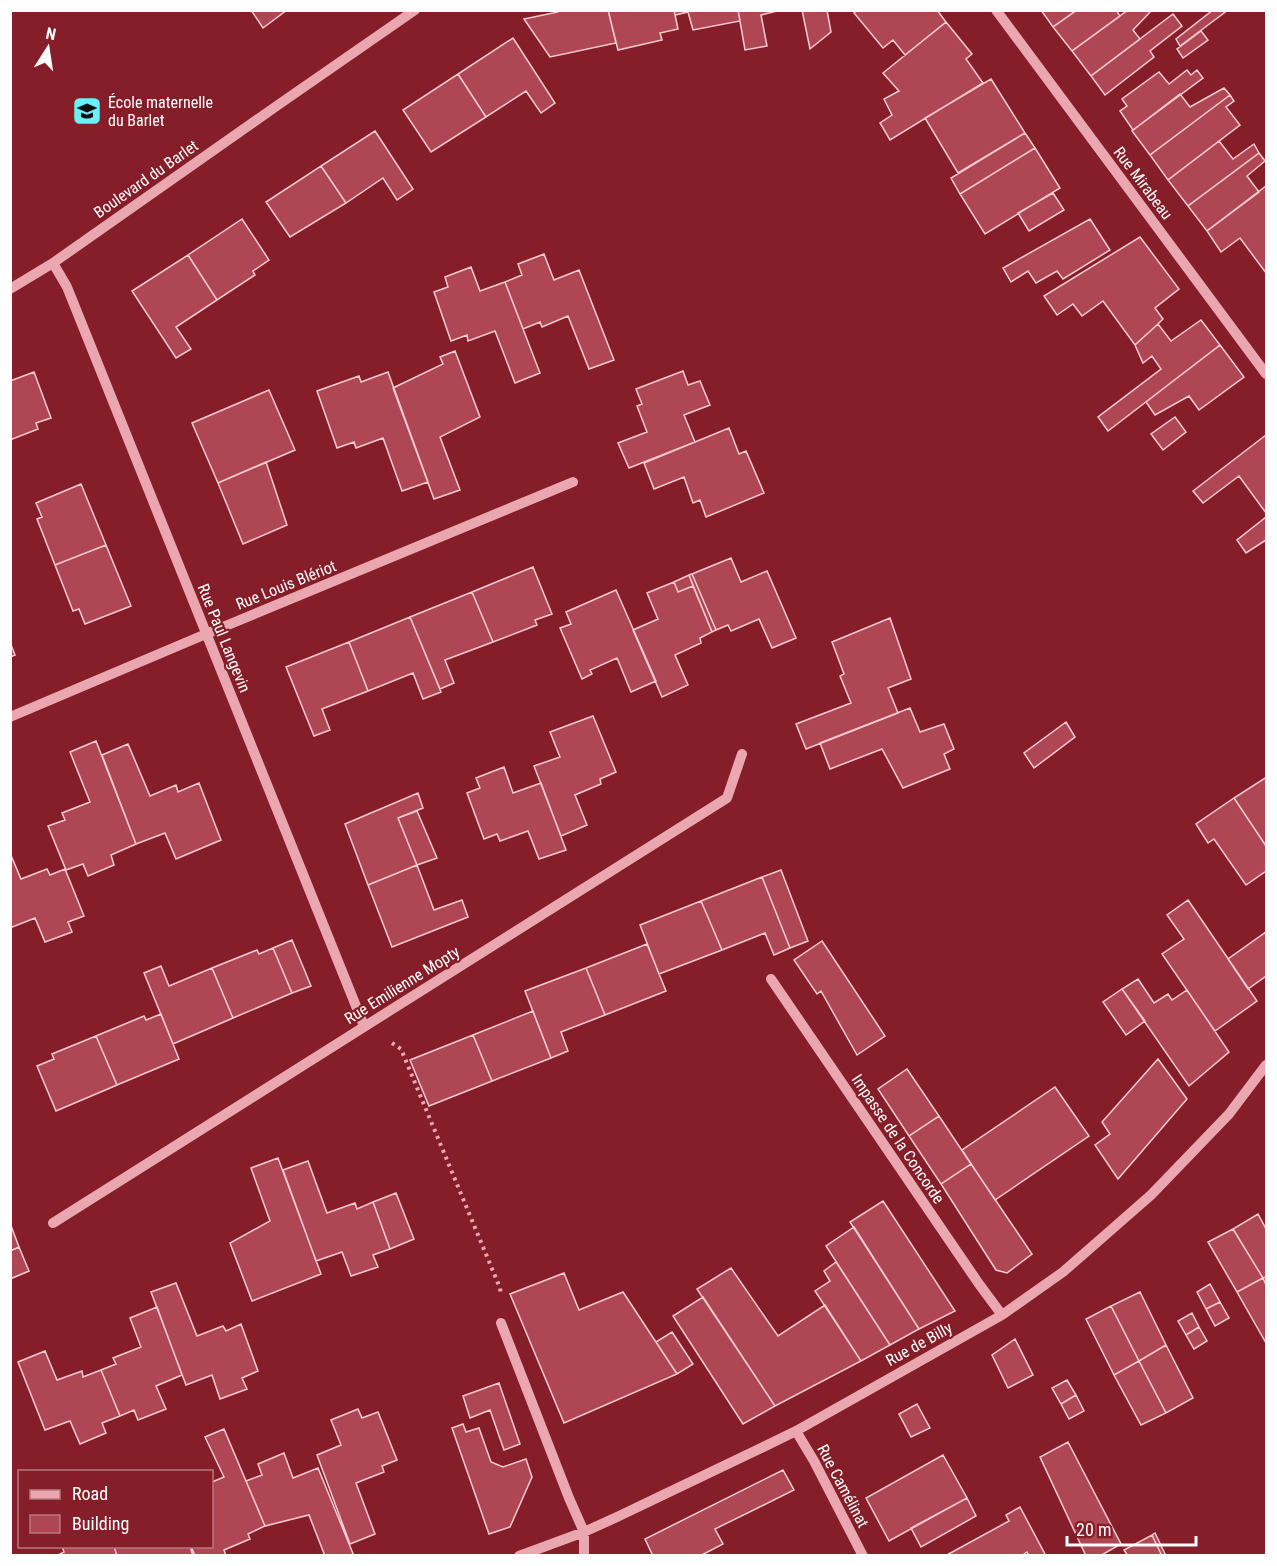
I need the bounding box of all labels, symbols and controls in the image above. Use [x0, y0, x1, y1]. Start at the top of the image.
north arrow [18, 18, 78, 78]
text: N [44, 24, 58, 44]
place label: École maternelle du Barlet [108, 93, 213, 130]
school or university icon: École maternelle du Barlet [71, 95, 103, 127]
street label: Boulevard du Barlet [90, 136, 202, 222]
street label: Rue Mirabeau [1109, 143, 1177, 223]
street label: Rue Louis Blériot [233, 556, 339, 614]
street label: Rue Paul Langevin [194, 581, 254, 695]
street label: Rue Emilienne Mopty [341, 942, 463, 1028]
street label: Impasse de la Concorde [848, 1071, 948, 1207]
street label: Rue de Billy [883, 1318, 956, 1370]
street label: Rue Camélinat [813, 1441, 873, 1531]
legend [18, 1470, 213, 1548]
text: Road [72, 1483, 108, 1504]
scale bar [1067, 1509, 1196, 1547]
text: Building [72, 1513, 129, 1534]
text: 20 m [1076, 1519, 1111, 1540]

